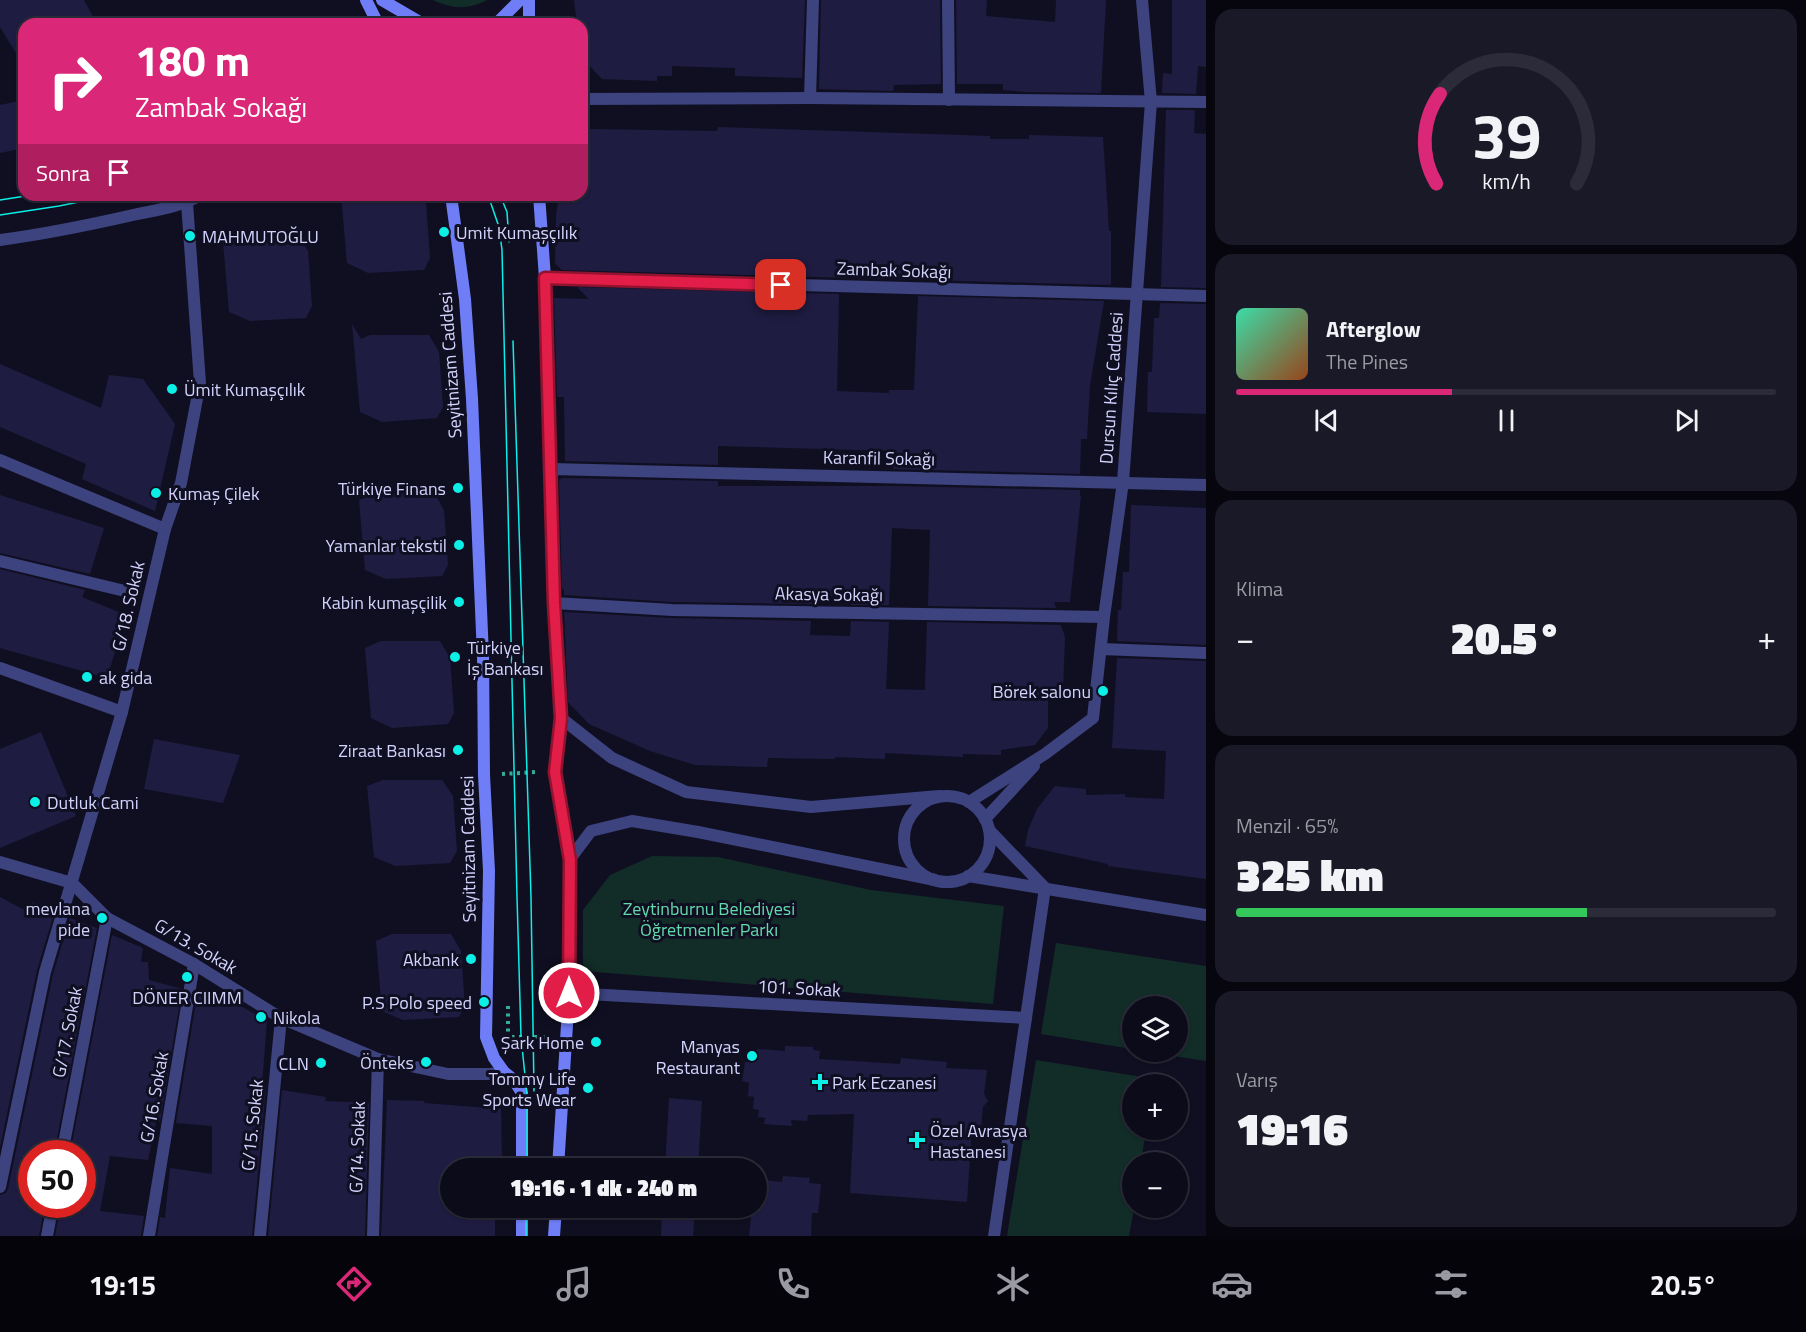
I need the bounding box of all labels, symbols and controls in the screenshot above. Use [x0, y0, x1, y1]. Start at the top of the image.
text: 180 m [135, 28, 250, 92]
icon: right [36, 42, 114, 120]
text: Zambak Sokağı [135, 86, 307, 127]
text: 39 [1471, 87, 1541, 182]
text: Sonra [36, 156, 90, 190]
icon: arrive [102, 156, 135, 189]
text: km/h [1482, 166, 1530, 198]
place label: Umit Kumaşçılık [456, 219, 578, 246]
place label: MAHMUTOĞLU [202, 223, 319, 250]
marker: Umit Kumaşçılık [437, 225, 451, 239]
marker: MAHMUTOĞLU [183, 229, 197, 243]
street label: Zambak Sokağı [836, 255, 952, 285]
pin [755, 259, 806, 310]
icon: arrive [764, 268, 797, 301]
street label: Seyitnizam Caddesi [431, 291, 469, 439]
street label: Dursun Kılıç Caddesi [1092, 311, 1130, 465]
text: Afterglow [1326, 312, 1421, 346]
text: The Pines [1326, 346, 1408, 377]
place label: Ümit Kumaşçılık [184, 376, 306, 403]
marker: Ümit Kumaşçılık [165, 382, 179, 396]
icon: previous [1310, 404, 1343, 437]
icon: pause [1490, 404, 1523, 437]
icon: next [1670, 404, 1703, 437]
street label: Karanfil Sokağı [823, 444, 935, 472]
place label: Türkiye Finans [338, 475, 446, 502]
place label: Kumaş Çilek [168, 480, 260, 507]
marker: Türkiye Finans [451, 481, 465, 495]
marker: Kumaş Çilek [149, 486, 163, 500]
place label: Yamanlar tekstil [326, 532, 447, 559]
marker: Yamanlar tekstil [452, 538, 466, 552]
street label: G/18. Sokak [105, 558, 152, 654]
text: Klima [1236, 573, 1283, 604]
street label: Akasya Sokağı [775, 580, 883, 608]
place label: Kabin kumaşçilik [322, 589, 447, 616]
marker: Kabin kumaşçilik [452, 595, 466, 609]
text: 20.5° [1450, 603, 1562, 671]
text: − [1236, 613, 1254, 663]
text: + [1758, 613, 1776, 663]
place label: Türkiye İş Bankası [467, 634, 543, 682]
marker: Türkiye İş Bankası [448, 650, 462, 664]
place label: ak gida [99, 664, 152, 691]
marker: ak gida [80, 670, 94, 684]
place label: Börek salonu [992, 678, 1091, 705]
marker: Börek salonu [1096, 684, 1110, 698]
place label: Ziraat Bankası [338, 737, 446, 764]
marker: Ziraat Bankası [451, 743, 465, 757]
street label: Seyitnizam Caddesi [453, 775, 483, 923]
place label: Dutluk Cami [47, 789, 139, 816]
marker: Dutluk Cami [28, 795, 42, 809]
text: Menzil · 65% [1236, 810, 1338, 841]
text: 325 km [1236, 840, 1384, 908]
place label: mevlana pide [25, 895, 90, 943]
park label: Zeytinburnu Belediyesi Öğretmenler Parkı [623, 895, 795, 943]
marker: mevlana pide [95, 911, 109, 925]
street label: G/13. Sokak [149, 911, 243, 981]
place label: Akbank [403, 946, 459, 973]
marker: Akbank [464, 952, 478, 966]
position arrow [537, 961, 601, 1025]
marker: DÖNER CIIMM [180, 970, 194, 984]
street label: 101. Sokak [757, 972, 842, 1004]
street label: G/17. Sokak [45, 984, 89, 1080]
place label: DÖNER CIIMM [132, 984, 242, 1011]
place label: P.S Polo speed [362, 989, 472, 1016]
marker: P.S Polo speed [477, 995, 491, 1009]
map controls [1122, 996, 1188, 1218]
button: layers [1122, 996, 1188, 1062]
place label: Nikola [273, 1004, 320, 1031]
marker: Nikola [254, 1010, 268, 1024]
place label: Şark Home [501, 1029, 584, 1056]
place label: Manyas Restaurant [656, 1033, 741, 1081]
marker: Şark Home [589, 1035, 603, 1049]
street label: G/16. Sokak [133, 1049, 175, 1145]
place label: Önteks [360, 1049, 414, 1076]
marker: Manyas Restaurant [745, 1049, 759, 1063]
place label: CLN [278, 1050, 309, 1077]
marker: Önteks [419, 1055, 433, 1069]
marker: CLN [314, 1056, 328, 1070]
text: Varış [1236, 1064, 1278, 1095]
place label: Tommy Life Sports Wear [482, 1065, 576, 1113]
place label: Park Eczanesi [832, 1069, 936, 1096]
button: + [1122, 1074, 1188, 1140]
marker: Park Eczanesi [813, 1075, 827, 1089]
street label: G/15. Sokak [234, 1077, 270, 1172]
marker: Tommy Life Sports Wear [581, 1081, 595, 1095]
text: 19:16 [1236, 1094, 1348, 1162]
street label: G/14. Sokak [342, 1100, 372, 1193]
place label: Özel Avrasya Hastanesi [930, 1117, 1027, 1165]
marker: Özel Avrasya Hastanesi [908, 1131, 926, 1149]
speed limit sign: 50 [18, 1140, 96, 1218]
button: − [1122, 1152, 1188, 1218]
text: 19:16 · 1 dk · 240 m [510, 1171, 697, 1205]
icon: directions [333, 1263, 375, 1305]
icon: music [553, 1263, 595, 1305]
icon: phone [772, 1263, 814, 1305]
icon: climate [992, 1263, 1034, 1305]
icon: car [1211, 1263, 1253, 1305]
icon: filters [1430, 1263, 1472, 1305]
text: 19:15 [89, 1264, 156, 1305]
text: 20.5° [1650, 1264, 1717, 1305]

